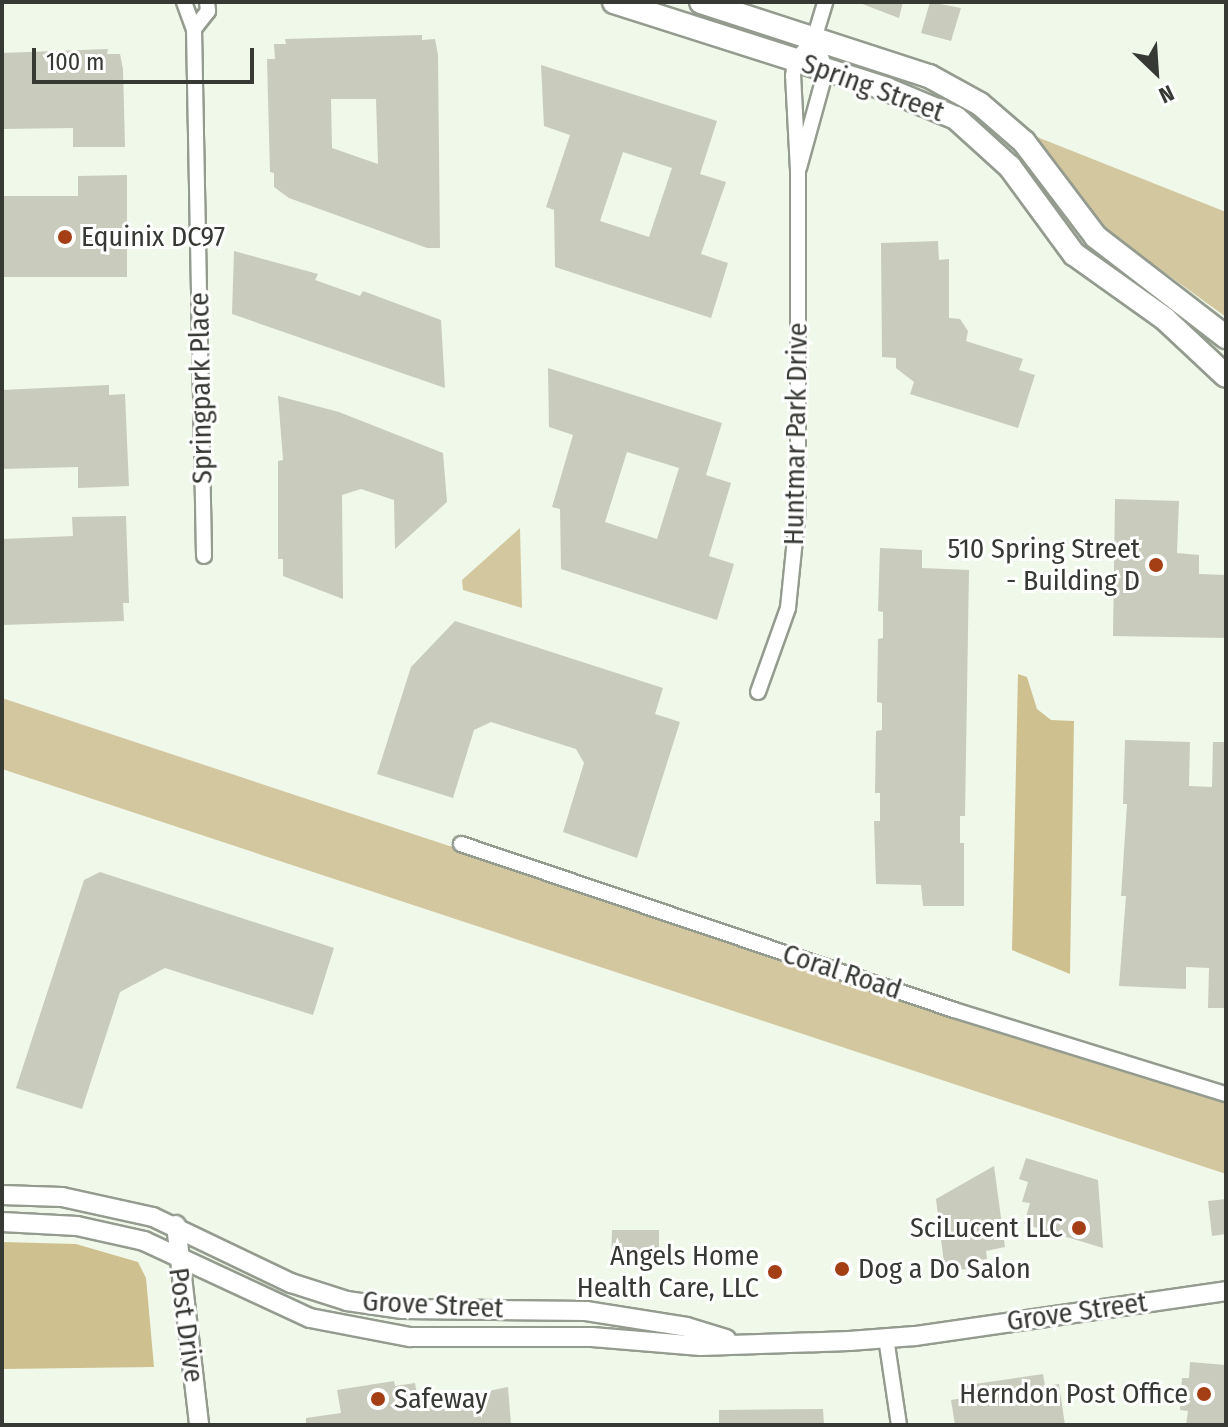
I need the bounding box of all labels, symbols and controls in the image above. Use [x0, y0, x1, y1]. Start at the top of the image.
scale bar [36, 32, 258, 82]
north arrow [1116, 32, 1196, 112]
street label: Spring Street [797, 47, 949, 129]
text: 100 m [46, 48, 104, 76]
text: N [1155, 79, 1178, 109]
place label: Equinix DC97 [81, 220, 225, 254]
marker: Equinix DC97 [56, 228, 74, 246]
street label: Springpark Place [183, 292, 219, 484]
street label: Huntmar Park Drive [777, 322, 815, 546]
place label: 510 Spring Street - Building D [947, 532, 1140, 598]
marker: 510 Spring Street - Building D [1147, 556, 1165, 574]
street label: Coral Road [778, 937, 906, 1007]
place label: SciLucent LLC [910, 1211, 1063, 1245]
marker: SciLucent LLC [1070, 1219, 1088, 1237]
place label: Angels Home Health Care, LLC [577, 1239, 759, 1305]
place label: Dog a Do Salon [858, 1252, 1031, 1286]
marker: Dog a Do Salon [833, 1260, 851, 1278]
marker: Angels Home Health Care, LLC [766, 1263, 784, 1281]
street label: Post Drive [161, 1265, 211, 1385]
street label: Grove Street [362, 1285, 504, 1325]
street label: Grove Street [1005, 1286, 1149, 1338]
place label: Herndon Post Office [959, 1377, 1188, 1411]
place label: Safeway [394, 1382, 487, 1416]
marker: Herndon Post Office [1195, 1385, 1213, 1403]
marker: Safeway [369, 1390, 387, 1408]

